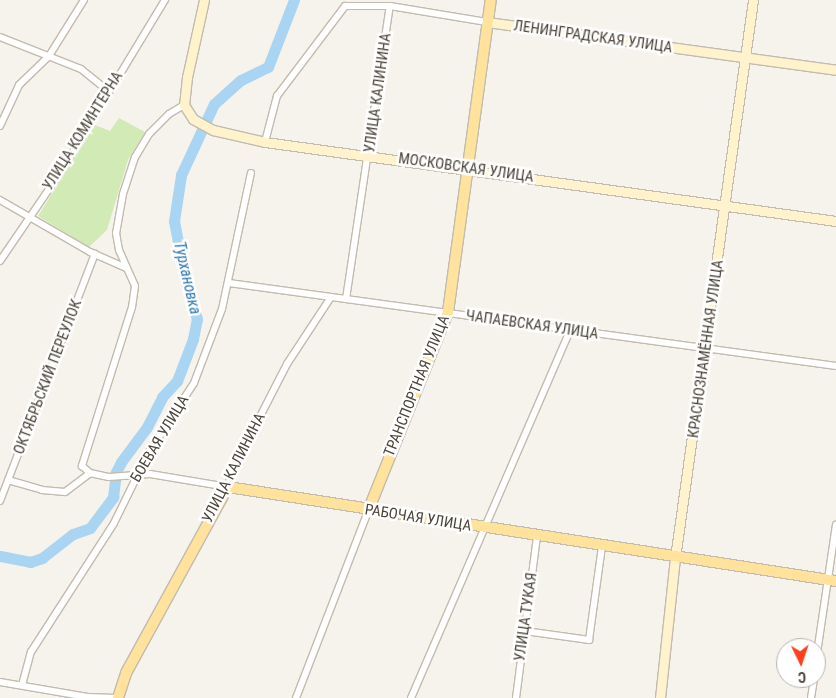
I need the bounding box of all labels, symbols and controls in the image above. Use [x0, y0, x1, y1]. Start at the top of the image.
street label: ЛЕНИНГРАДСКАЯ УЛИЦА [513, 17, 673, 57]
street label: УЛИЦА КАЛИНИНА [361, 32, 395, 154]
street label: УЛИЦА КОМИНТЕРНА [39, 68, 127, 194]
street label: МОСКОВСКАЯ УЛИЦА [397, 150, 535, 186]
water label: Турхановка [169, 240, 205, 316]
street label: КРАСНОЗНАМЁННАЯ УЛИЦА [685, 259, 727, 439]
street label: ОКТЯБРЬСКИЙ ПЕРЕУЛОК [10, 297, 86, 457]
street label: ЧАПАЕВСКАЯ УЛИЦА [465, 307, 599, 343]
street label: ТРАНСПОРТНАЯ УЛИЦА [380, 313, 454, 459]
street label: БОЕВАЯ УЛИЦА [127, 392, 193, 486]
street label: УЛИЦА КАЛИНИНА [199, 410, 269, 526]
street label: РАБОЧАЯ УЛИЦА [363, 501, 473, 535]
street label: УЛИЦА ТУКАЯ [511, 571, 541, 663]
north arrow [776, 638, 826, 688]
text: С [797, 669, 807, 685]

